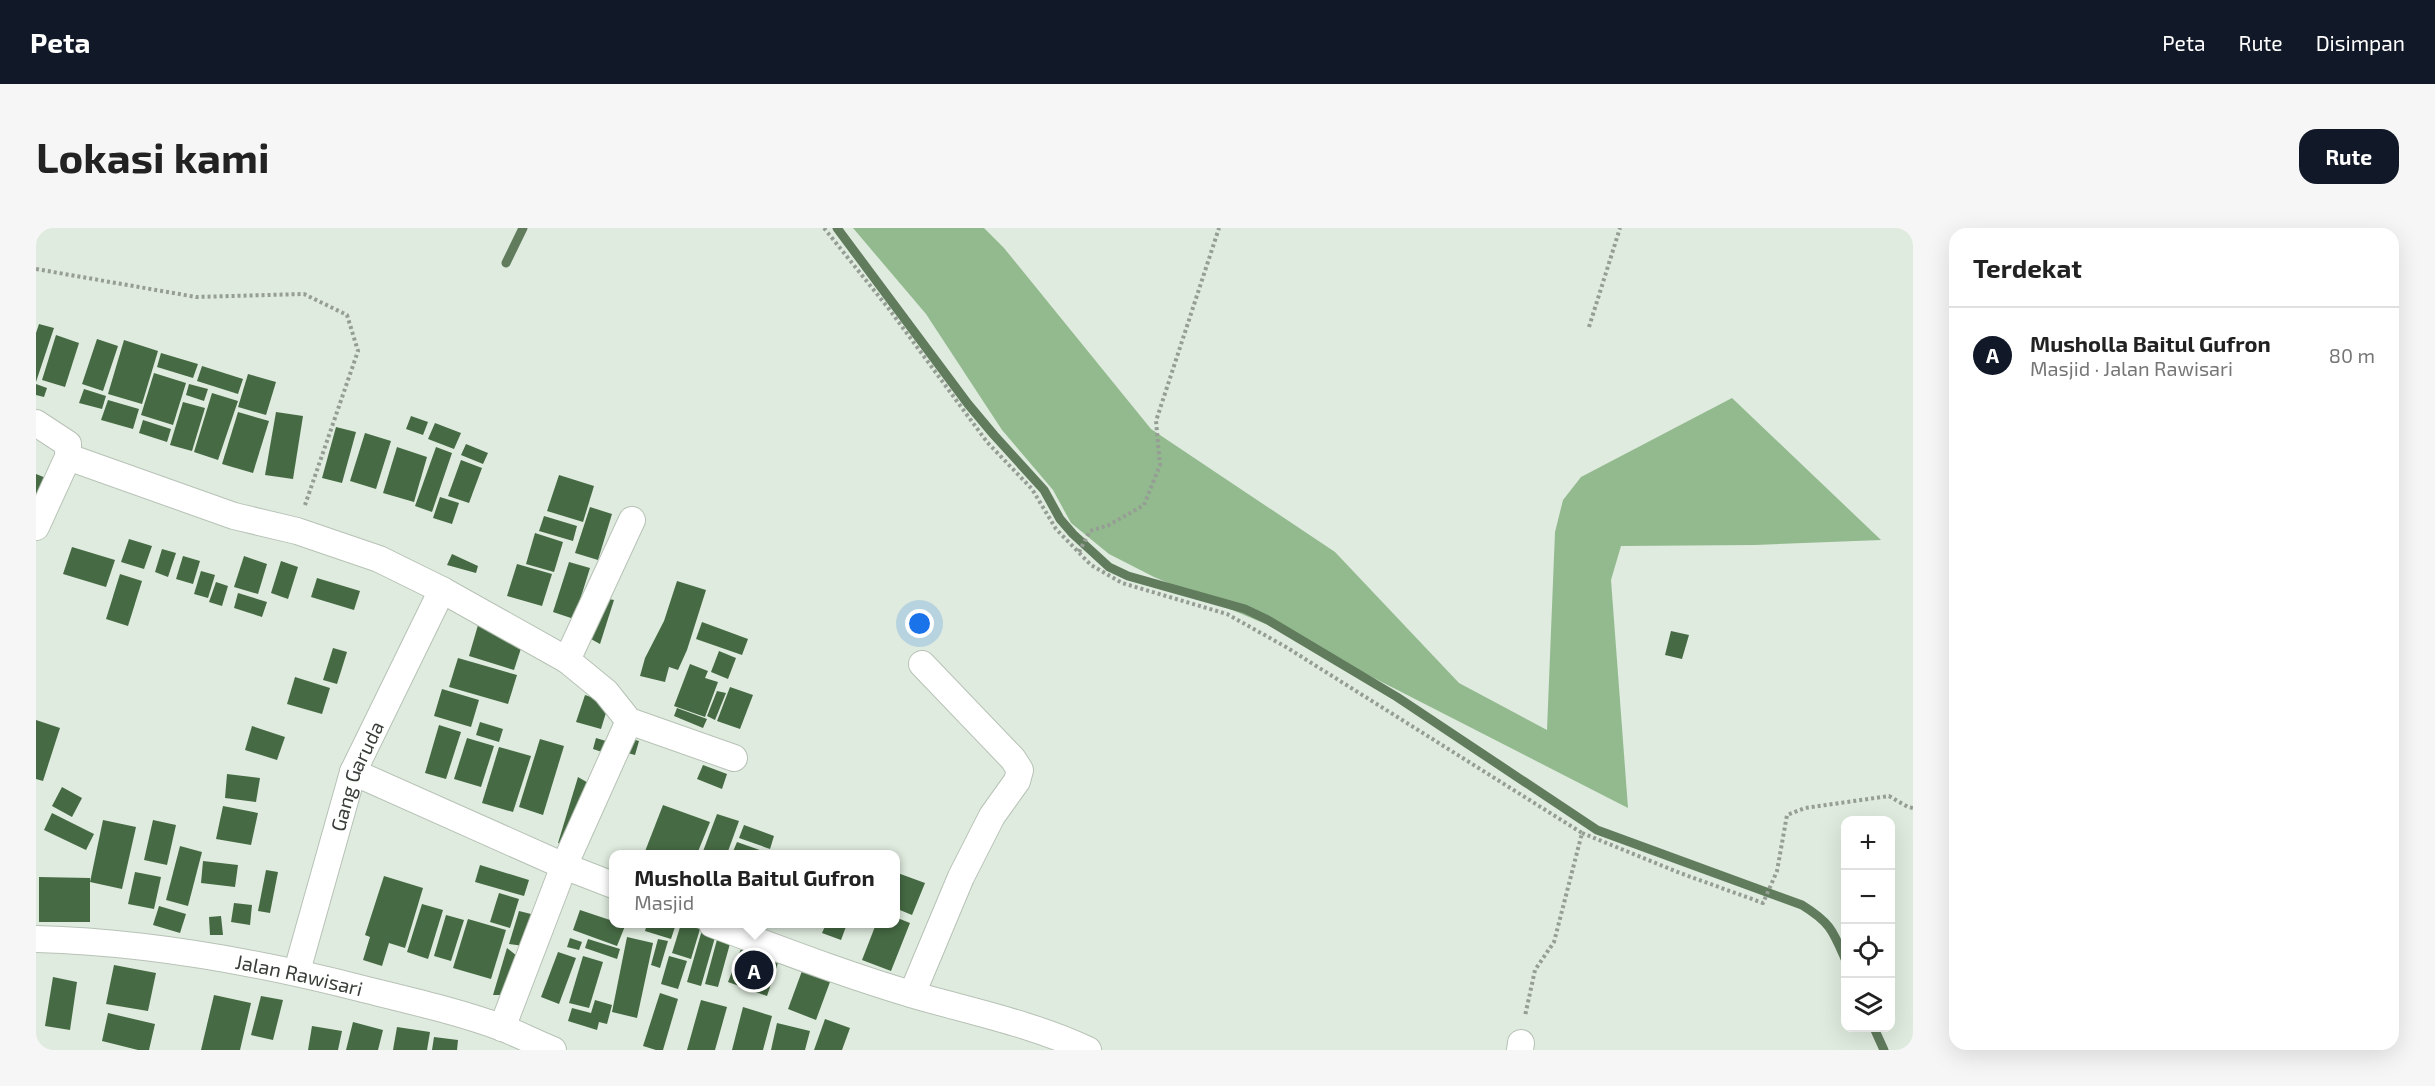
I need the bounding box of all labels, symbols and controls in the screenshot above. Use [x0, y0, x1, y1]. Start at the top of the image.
text: Peta [30, 25, 90, 59]
text: Peta [2162, 30, 2205, 55]
text: Rute [2238, 30, 2283, 55]
text: Disimpan [2316, 30, 2405, 55]
button: Rute [2299, 129, 2399, 184]
text: Lokasi kami [36, 131, 270, 181]
text: Terdekat [1973, 252, 2082, 283]
text: Musholla Baitul Gufron [2030, 330, 2271, 356]
text: A [1986, 343, 1999, 367]
text: 80 m [2329, 343, 2375, 367]
text: Masjid · Jalan Rawisari [2030, 356, 2233, 380]
your location [905, 609, 934, 638]
street label: Gang Garuda [325, 717, 388, 834]
map controls [1841, 816, 1895, 1032]
button: + [1841, 816, 1895, 870]
popup [609, 850, 900, 928]
text: Musholla Baitul Gufron [634, 864, 875, 890]
button: − [1841, 870, 1895, 924]
text: Masjid [634, 890, 694, 914]
button: locate [1841, 924, 1895, 978]
pin: A [734, 948, 774, 992]
street label: Jalan Rawisari [234, 949, 365, 1000]
button: layers [1841, 978, 1895, 1032]

